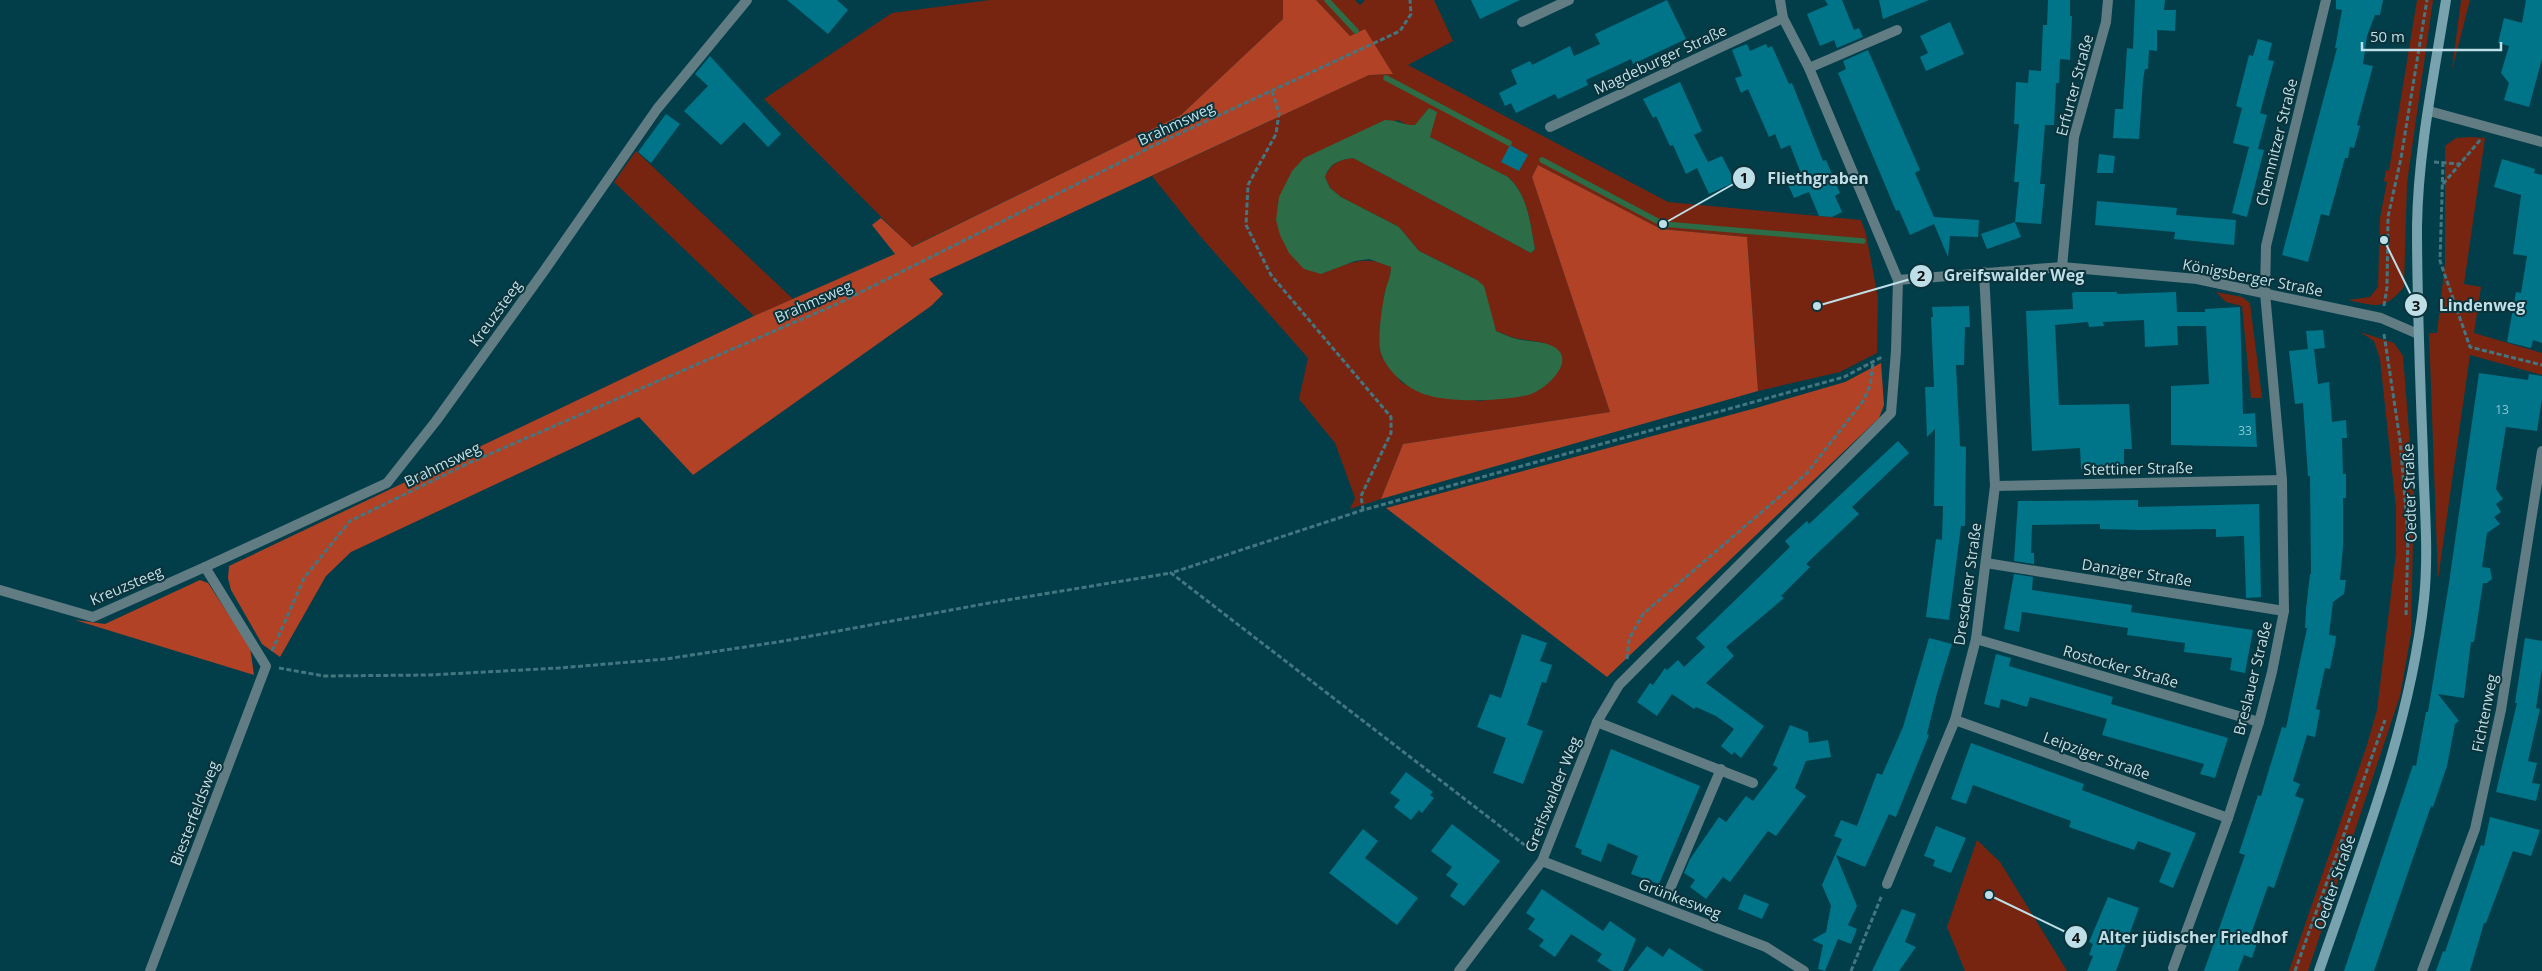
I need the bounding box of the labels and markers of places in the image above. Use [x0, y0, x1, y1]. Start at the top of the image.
callout: Fliethgraben [1732, 162, 1878, 193]
callout: Greifswalder Weg [1909, 260, 2094, 291]
callout: Lindenweg [2403, 290, 2535, 321]
callout: Alter jüdischer Friedhof [2063, 922, 2297, 953]

